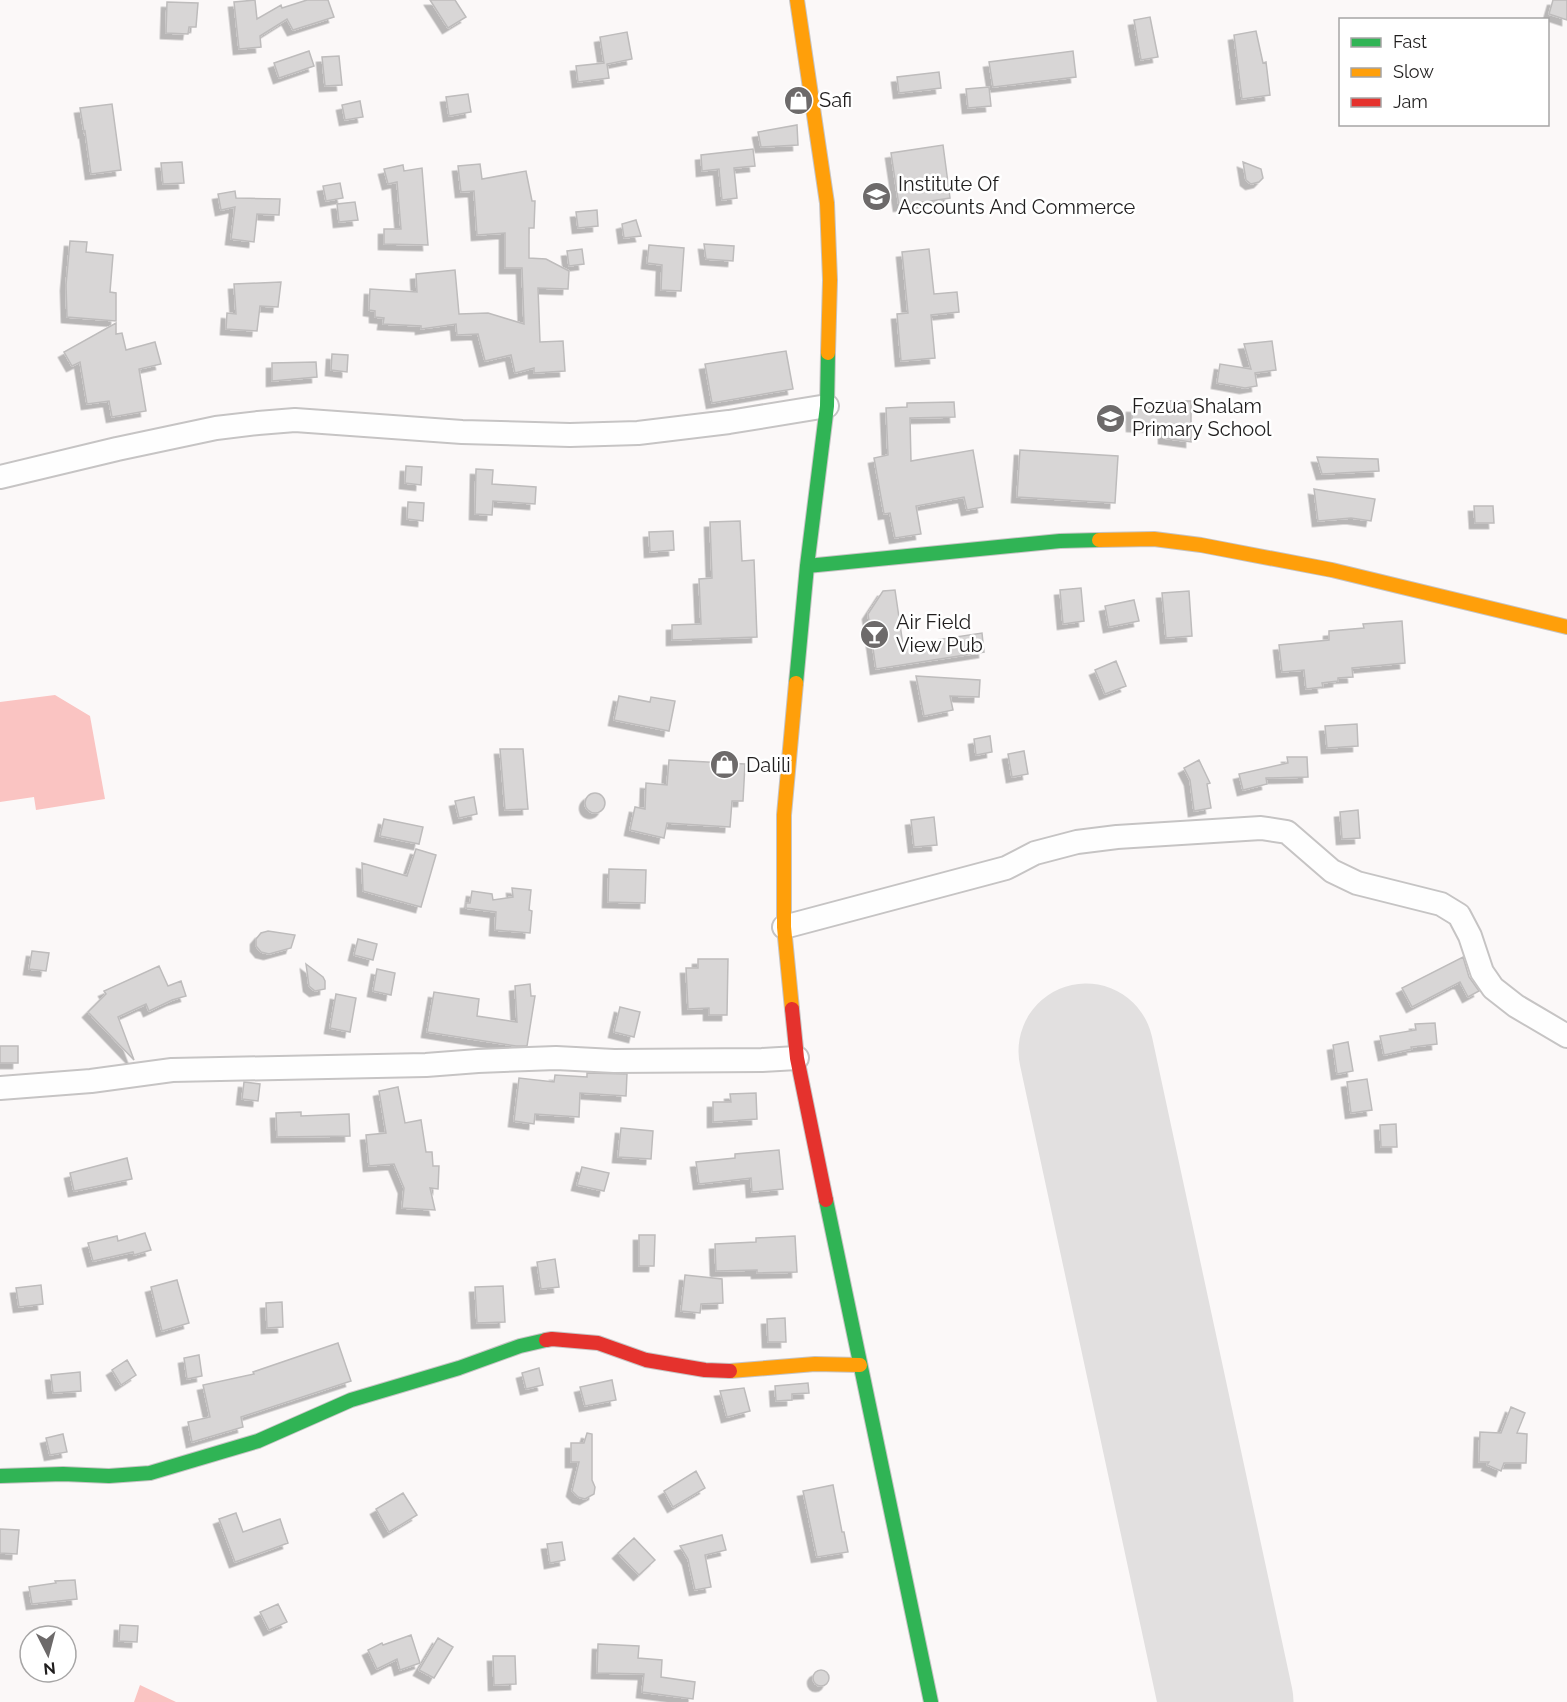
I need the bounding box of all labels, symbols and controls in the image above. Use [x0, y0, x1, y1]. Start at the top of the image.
legend [1339, 18, 1549, 126]
text: Fast [1393, 31, 1427, 52]
text: Slow [1393, 61, 1434, 82]
shop icon: Safi [782, 84, 814, 116]
place label: Safi [819, 88, 852, 112]
text: Jam [1393, 91, 1428, 112]
place label: Institute Of Accounts And Commerce [898, 172, 1136, 219]
school or university icon: Institute Of Accounts And Commerce [861, 180, 893, 212]
place label: Fozua Shalam Primary School [1132, 394, 1272, 441]
school or university icon: Fozua Shalam Primary School [1095, 402, 1127, 434]
place label: Air Field View Pub [896, 610, 983, 657]
bar icon: Air Field View Pub [859, 618, 891, 650]
shop icon: Dalili [709, 749, 741, 781]
place label: Dalili [746, 753, 791, 777]
north arrow [18, 1624, 78, 1684]
text: N [42, 1658, 57, 1679]

